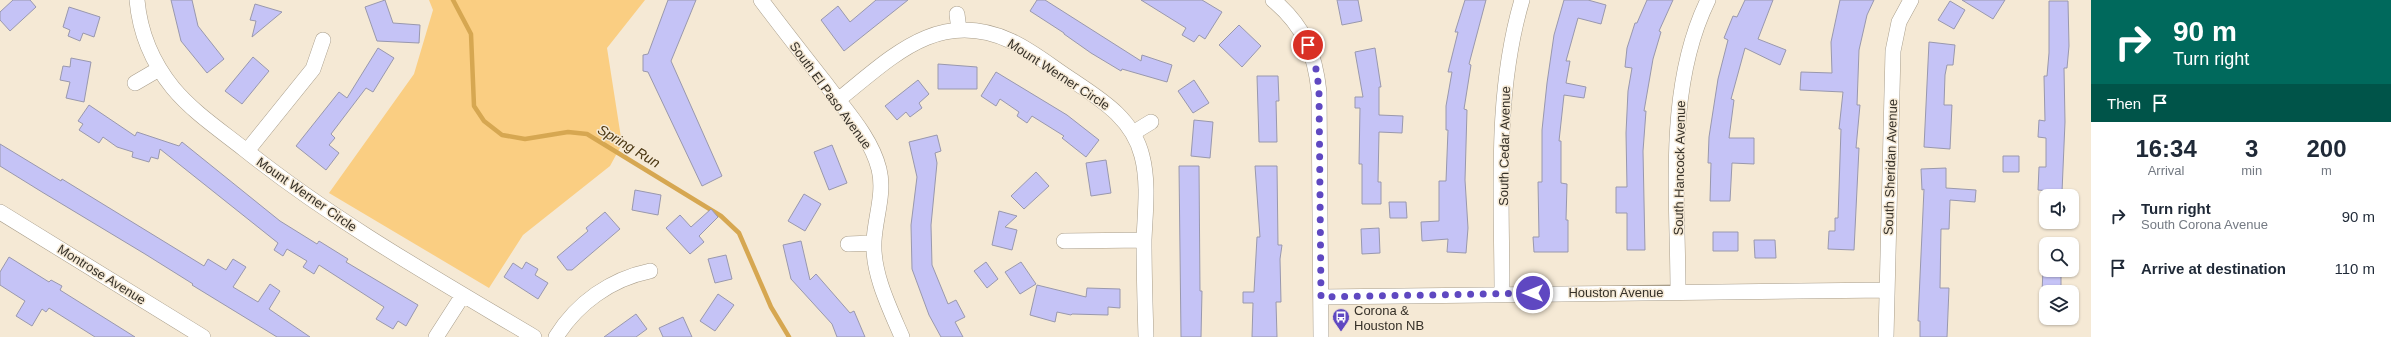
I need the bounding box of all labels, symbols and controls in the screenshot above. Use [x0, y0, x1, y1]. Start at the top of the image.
icon: right [2107, 16, 2159, 68]
text: 90 m [2173, 16, 2237, 47]
pin [1291, 28, 1325, 62]
icon: arrive [1297, 34, 1319, 56]
street label: Mount Werner Circle [1005, 36, 1113, 113]
street label: South El Paso Avenue [787, 39, 875, 152]
text: Turn right [2173, 49, 2249, 69]
street label: South Cedar Avenue [1496, 86, 1513, 206]
icon: arrive [2149, 92, 2171, 114]
text: Then [2107, 95, 2141, 112]
street label: South Sheridan Avenue [1881, 99, 1900, 235]
street label: South Hancock Avenue [1671, 100, 1688, 236]
water label: Spring Run [595, 121, 663, 171]
text: 16:34 [2135, 135, 2197, 162]
text: 3 [2245, 135, 2258, 162]
text: 200 [2307, 135, 2347, 162]
street label: Mount Werner Circle [254, 154, 360, 235]
text: Arrival [2148, 163, 2185, 178]
text: min [2241, 163, 2262, 178]
text: m [2321, 163, 2332, 178]
map controls [2039, 189, 2079, 325]
button: sound [2039, 189, 2079, 229]
text: Turn right [2141, 200, 2211, 217]
icon: right [2107, 205, 2129, 227]
text: 90 m [2342, 208, 2375, 225]
text: South Corona Avenue [2141, 217, 2268, 232]
button: search [2039, 237, 2079, 277]
street label: Montrose Avenue [55, 241, 149, 308]
icon: arrive [2107, 257, 2129, 279]
text: Arrive at destination [2141, 260, 2286, 277]
text: 110 m [2334, 260, 2375, 277]
position arrow [1512, 272, 1554, 314]
street label: Houston Avenue [1568, 285, 1664, 300]
button: layers [2039, 285, 2079, 325]
place label: Corona & Houston NB [1354, 303, 1424, 333]
bus stop icon: Corona & Houston NB [1331, 307, 1351, 332]

